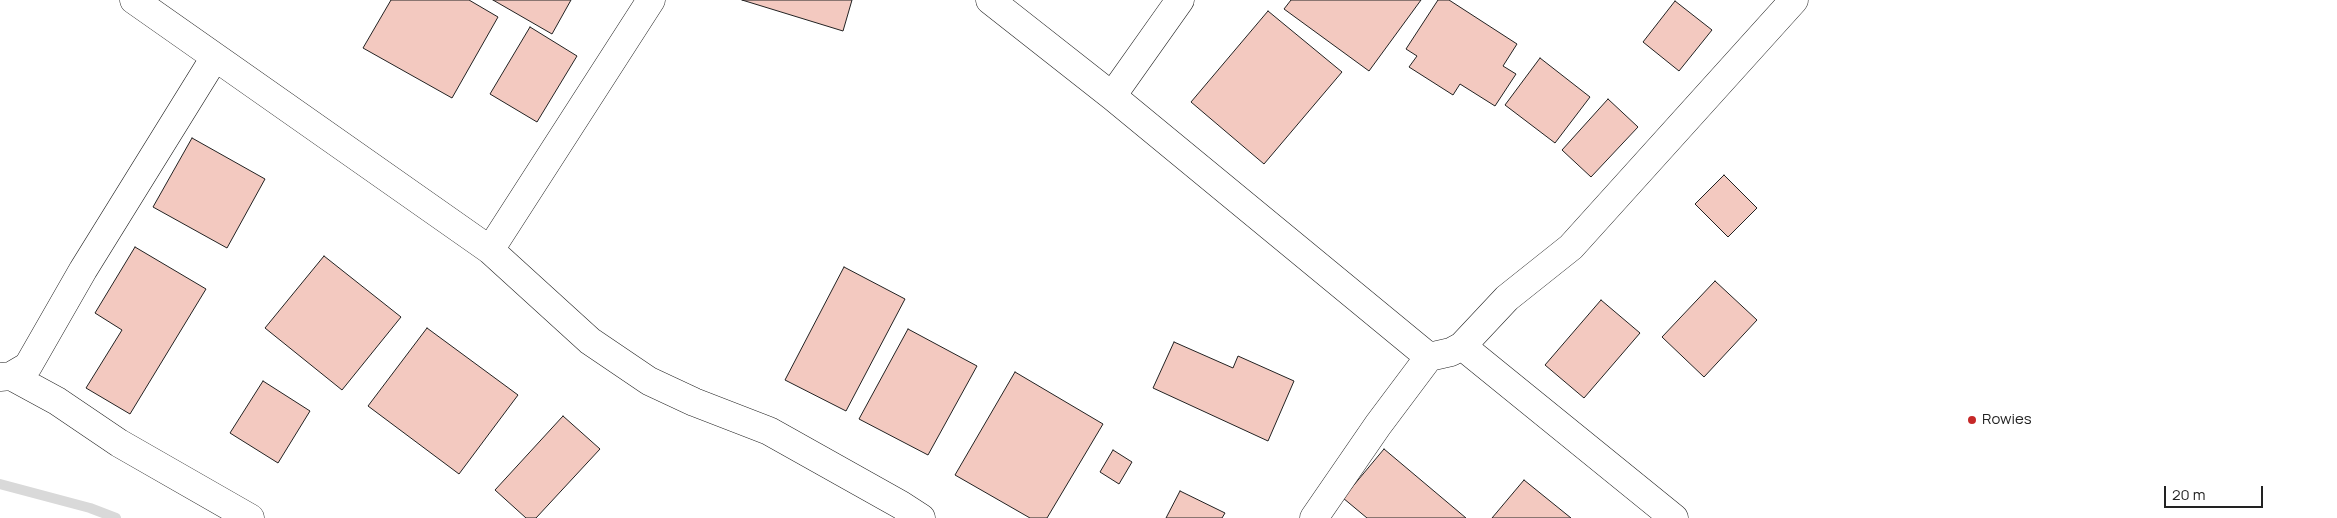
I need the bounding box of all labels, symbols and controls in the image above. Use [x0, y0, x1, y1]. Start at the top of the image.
place label: Rowies [1982, 411, 2032, 429]
marker: Rowies [1966, 414, 1978, 426]
scale bar [2167, 476, 2266, 508]
text: 20 m [2172, 484, 2205, 505]

